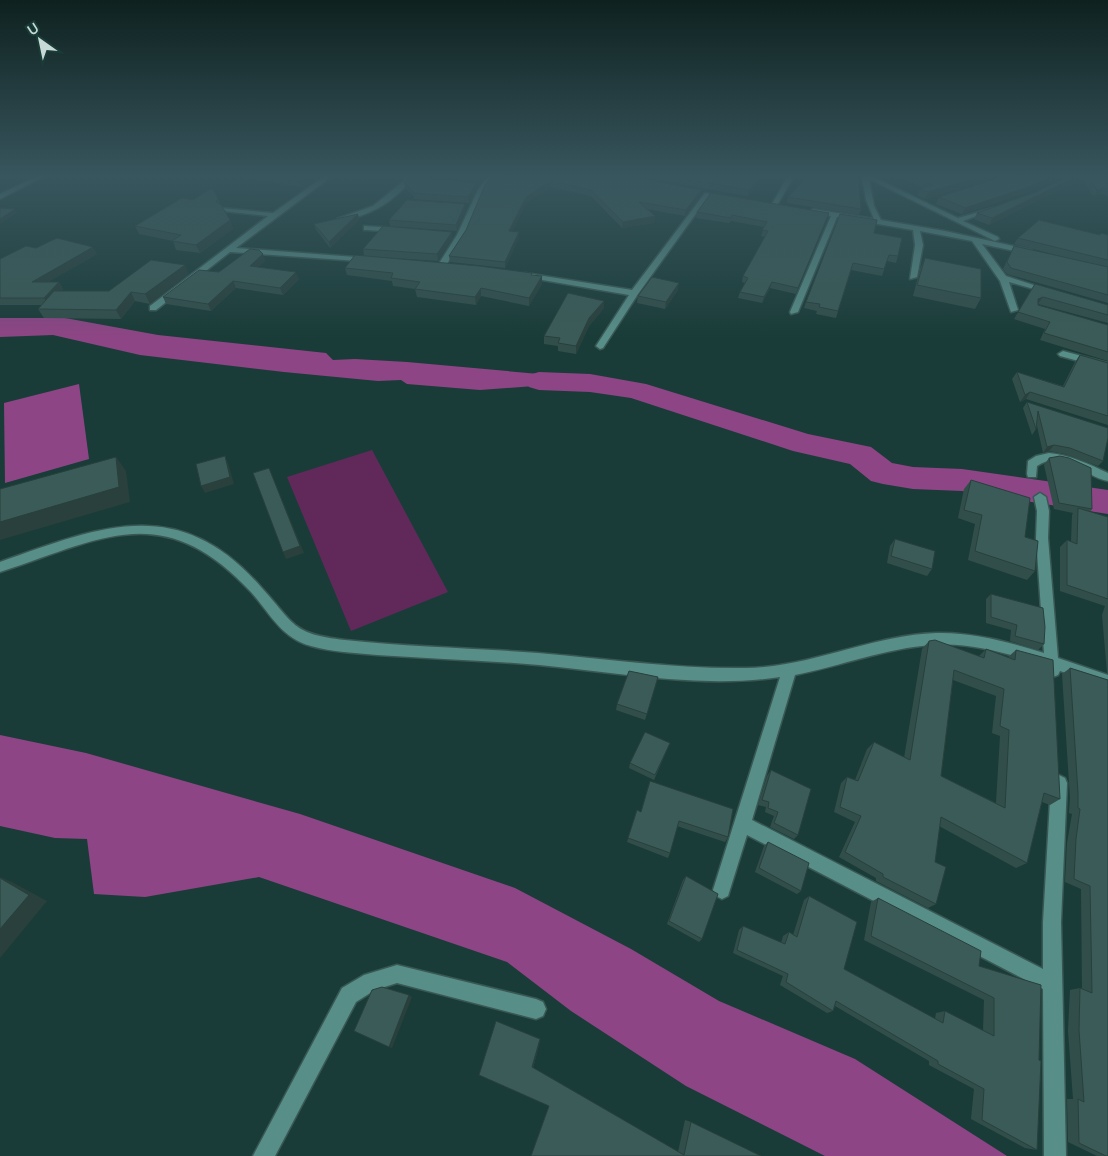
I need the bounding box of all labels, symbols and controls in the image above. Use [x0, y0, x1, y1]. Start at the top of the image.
north arrow [15, 15, 65, 65]
text: U [23, 18, 42, 39]

